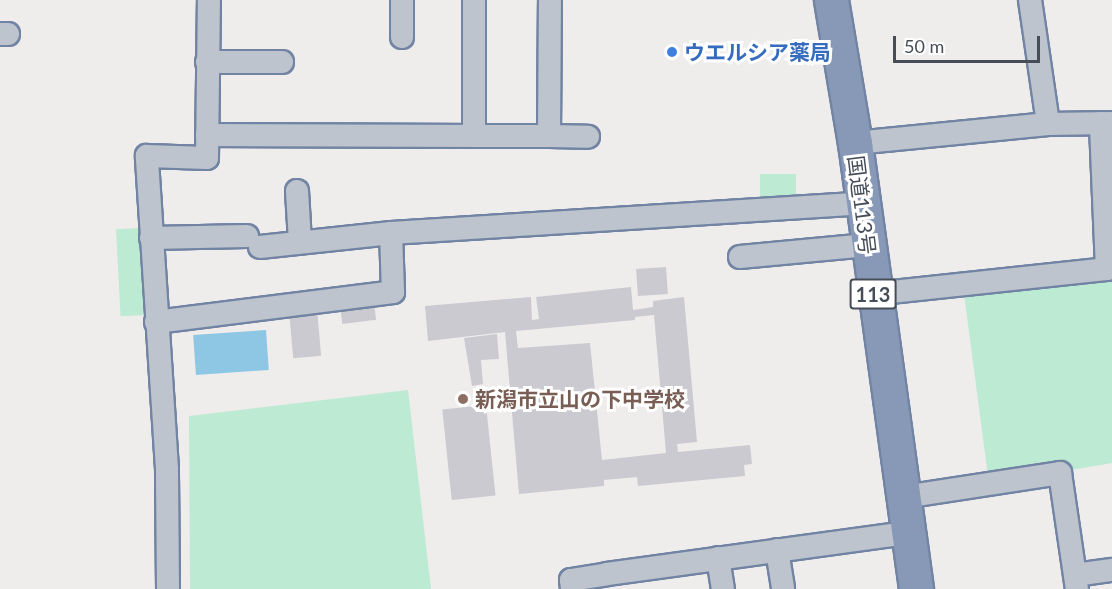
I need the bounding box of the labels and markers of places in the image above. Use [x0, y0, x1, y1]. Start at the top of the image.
place label: ウエルシア薬局 [684, 39, 831, 65]
marker: ウエルシア薬局 [665, 45, 679, 59]
place label: 新潟市立山の下中学校 [475, 386, 685, 412]
marker: 新潟市立山の下中学校 [456, 392, 470, 406]

